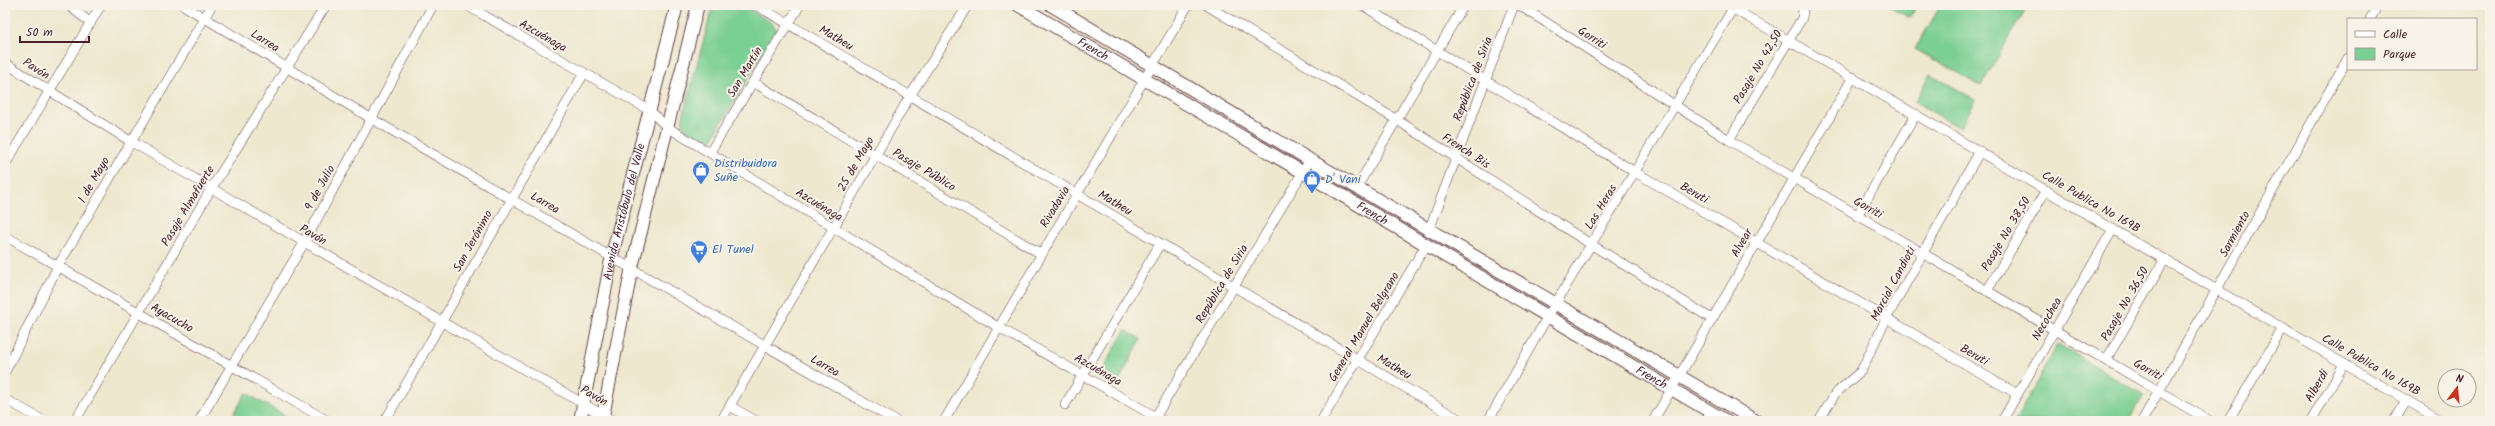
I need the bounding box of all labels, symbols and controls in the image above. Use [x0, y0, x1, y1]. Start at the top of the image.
street label: Azcuénaga [516, 15, 571, 57]
scale bar [20, 18, 89, 44]
legend [2347, 18, 2477, 70]
street label: Matheu [815, 20, 857, 56]
street label: Gorriti [1574, 22, 1611, 55]
text: 50 m [26, 23, 53, 42]
street label: Larrea [247, 25, 284, 58]
text: Calle [2383, 25, 2408, 44]
street label: Pasaje No 42,50 [1728, 26, 1788, 108]
street label: French [1074, 32, 1112, 66]
street label: República de Siria [1448, 33, 1498, 124]
street label: San Martín [722, 43, 768, 101]
text: Parque [2383, 45, 2417, 64]
street label: Pavón [19, 53, 53, 85]
street label: French Bis [1438, 128, 1494, 174]
street label: 25 de Mayo [833, 133, 879, 195]
street label: Avenida Aristóbulo del Valle [598, 140, 650, 282]
street label: Pasaje Público [889, 144, 959, 196]
street label: 1 de Mayo [73, 153, 115, 207]
place label: Distribuidora Suñe [714, 154, 778, 187]
shop icon: Distribuidora Suñe [691, 160, 711, 185]
street label: Pasaje Almafuerte [156, 161, 220, 250]
street label: 9 de Julio [300, 162, 340, 214]
street label: Calle Publica No 169B [2038, 166, 2144, 238]
shop icon: D' Vani [1302, 169, 1322, 194]
place label: D' Vani [1325, 170, 1362, 189]
street label: Beruti [1676, 177, 1713, 209]
street label: Las Heras [1580, 181, 1622, 233]
street label: Rivadavia [1035, 182, 1075, 231]
street label: Azcuénaga [792, 183, 847, 227]
street label: Matheu [1094, 185, 1136, 221]
street label: Larrea [527, 187, 564, 219]
street label: Gorriti [1850, 192, 1887, 225]
street label: Pasaje No 38,50 [1976, 193, 2036, 275]
street label: French [1353, 196, 1392, 230]
street label: San Jerónimo [448, 207, 498, 275]
street label: Sarmiento [2215, 207, 2255, 261]
street label: Pavón [296, 220, 330, 250]
street label: Alvear [1726, 224, 1758, 261]
supermarket icon: El Tunel [689, 239, 709, 264]
place label: El Tunel [712, 240, 754, 259]
street label: República de Siria [1191, 240, 1253, 327]
street label: Marcial Candioti [1865, 242, 1921, 325]
street label: Pasaje No 36,50 [2096, 263, 2154, 345]
street label: General Manuel Belgrano [1324, 268, 1404, 386]
street label: Necochea [2027, 294, 2067, 344]
street label: Ayacucho [147, 298, 197, 338]
street label: Calle Publica No 169B [2318, 329, 2424, 401]
street label: Beruti [1956, 339, 1993, 371]
street label: Azcuénaga [1071, 349, 1126, 391]
street label: Matheu [1373, 349, 1415, 385]
street label: Larrea [807, 350, 844, 382]
street label: Gorriti [2130, 354, 2167, 387]
street label: French [1632, 361, 1671, 394]
street label: Alberdi [2300, 365, 2334, 406]
north arrow [2437, 368, 2477, 408]
text: N [2454, 370, 2465, 389]
street label: Pavón [577, 381, 611, 411]

